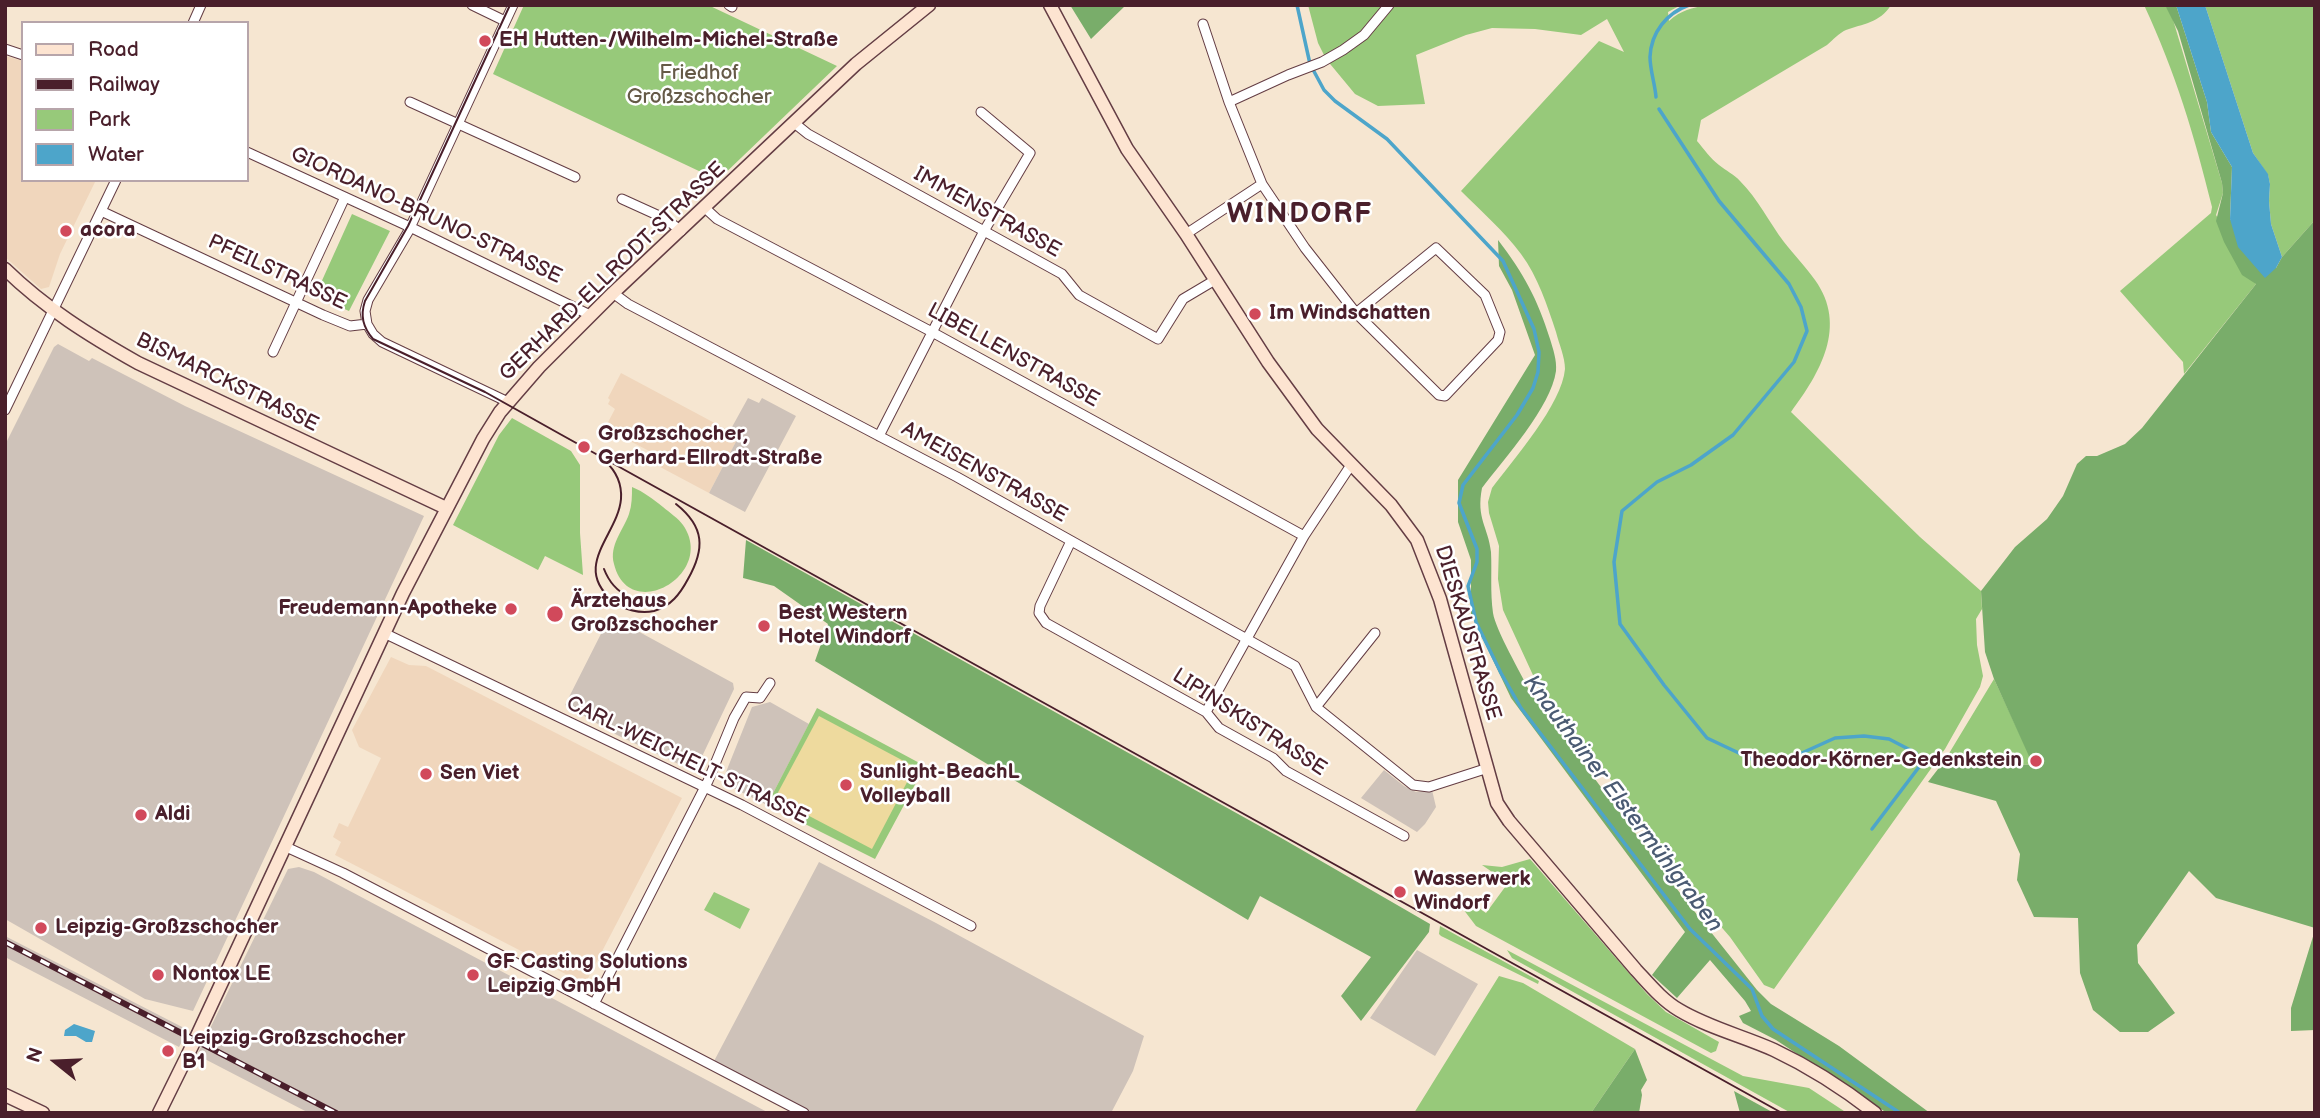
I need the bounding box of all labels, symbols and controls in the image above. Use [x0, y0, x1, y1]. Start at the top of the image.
legend [21, 21, 248, 182]
place label: EH Hutten-/Wilhelm-Michel-Straße [499, 28, 838, 54]
marker: EH Hutten-/Wilhelm-Michel-Straße [477, 33, 493, 49]
text: Road [88, 37, 139, 62]
park label: Friedhof Großzschocher [627, 61, 771, 111]
text: Railway [88, 72, 160, 97]
text: Park [88, 107, 130, 132]
text: Water [88, 142, 144, 167]
street label: GIORDANO-BRUNO-STRASSE [286, 142, 566, 290]
street label: GERHARD-ELLRODT-STRASSE [495, 157, 731, 387]
street label: IMMENSTRASSE [909, 162, 1065, 264]
district label: WINDORF [1228, 198, 1372, 232]
place label: acora [80, 218, 135, 244]
marker: acora [58, 223, 74, 239]
street label: PFEILSTRASSE [204, 230, 350, 316]
street label: LIBELLENSTRASSE [923, 298, 1103, 414]
place label: Im Windschatten [1269, 301, 1430, 327]
marker: Im Windschatten [1247, 306, 1263, 322]
street label: BISMARCKSTRASSE [132, 328, 322, 438]
street label: AMEISENSTRASSE [897, 417, 1071, 529]
place label: Großzschocher, Gerhard-Ellrodt-Straße [598, 422, 822, 472]
marker: Großzschocher, Gerhard-Ellrodt-Straße [576, 439, 592, 455]
street label: DIESKAUSTRASSE [1428, 542, 1506, 724]
place label: Ärztehaus Großzschocher [571, 589, 718, 639]
place label: Freudemann-Apotheke [278, 596, 497, 622]
marker: Freudemann-Apotheke [503, 601, 519, 617]
place label: Best Western Hotel Windorf [778, 601, 911, 651]
marker: Ärztehaus Großzschocher [545, 604, 565, 624]
marker: Best Western Hotel Windorf [756, 618, 772, 634]
street label: LIPINSKISTRASSE [1167, 664, 1331, 782]
water label: Knauthainer Elstermühlgraben [1516, 670, 1728, 938]
street label: CARL-WEICHELT-STRASSE [562, 691, 812, 831]
place label: Theodor-Körner-Gedenkstein [1740, 748, 2022, 774]
marker: Theodor-Körner-Gedenkstein [2028, 753, 2044, 769]
place label: Sunlight-BeachL Volleyball [860, 760, 1020, 810]
place label: Sen Viet [440, 761, 519, 787]
marker: Sen Viet [418, 766, 434, 782]
marker: Sunlight-BeachL Volleyball [838, 777, 854, 793]
place label: Aldi [155, 802, 191, 828]
marker: Aldi [133, 807, 149, 823]
place label: Wasserwerk Windorf [1414, 867, 1531, 917]
marker: Wasserwerk Windorf [1392, 884, 1408, 900]
place label: Leipzig-Großzschocher [55, 915, 278, 941]
marker: Leipzig-Großzschocher [33, 920, 49, 936]
place label: GF Casting Solutions Leipzig GmbH [487, 950, 687, 1000]
place label: Nontox LE [172, 962, 271, 988]
marker: Nontox LE [150, 967, 166, 983]
marker: GF Casting Solutions Leipzig GmbH [465, 967, 481, 983]
place label: Leipzig-Großzschocher B1 [182, 1026, 405, 1076]
north arrow [21, 1027, 91, 1097]
marker: Leipzig-Großzschocher B1 [160, 1043, 176, 1059]
text: N [22, 1045, 49, 1066]

